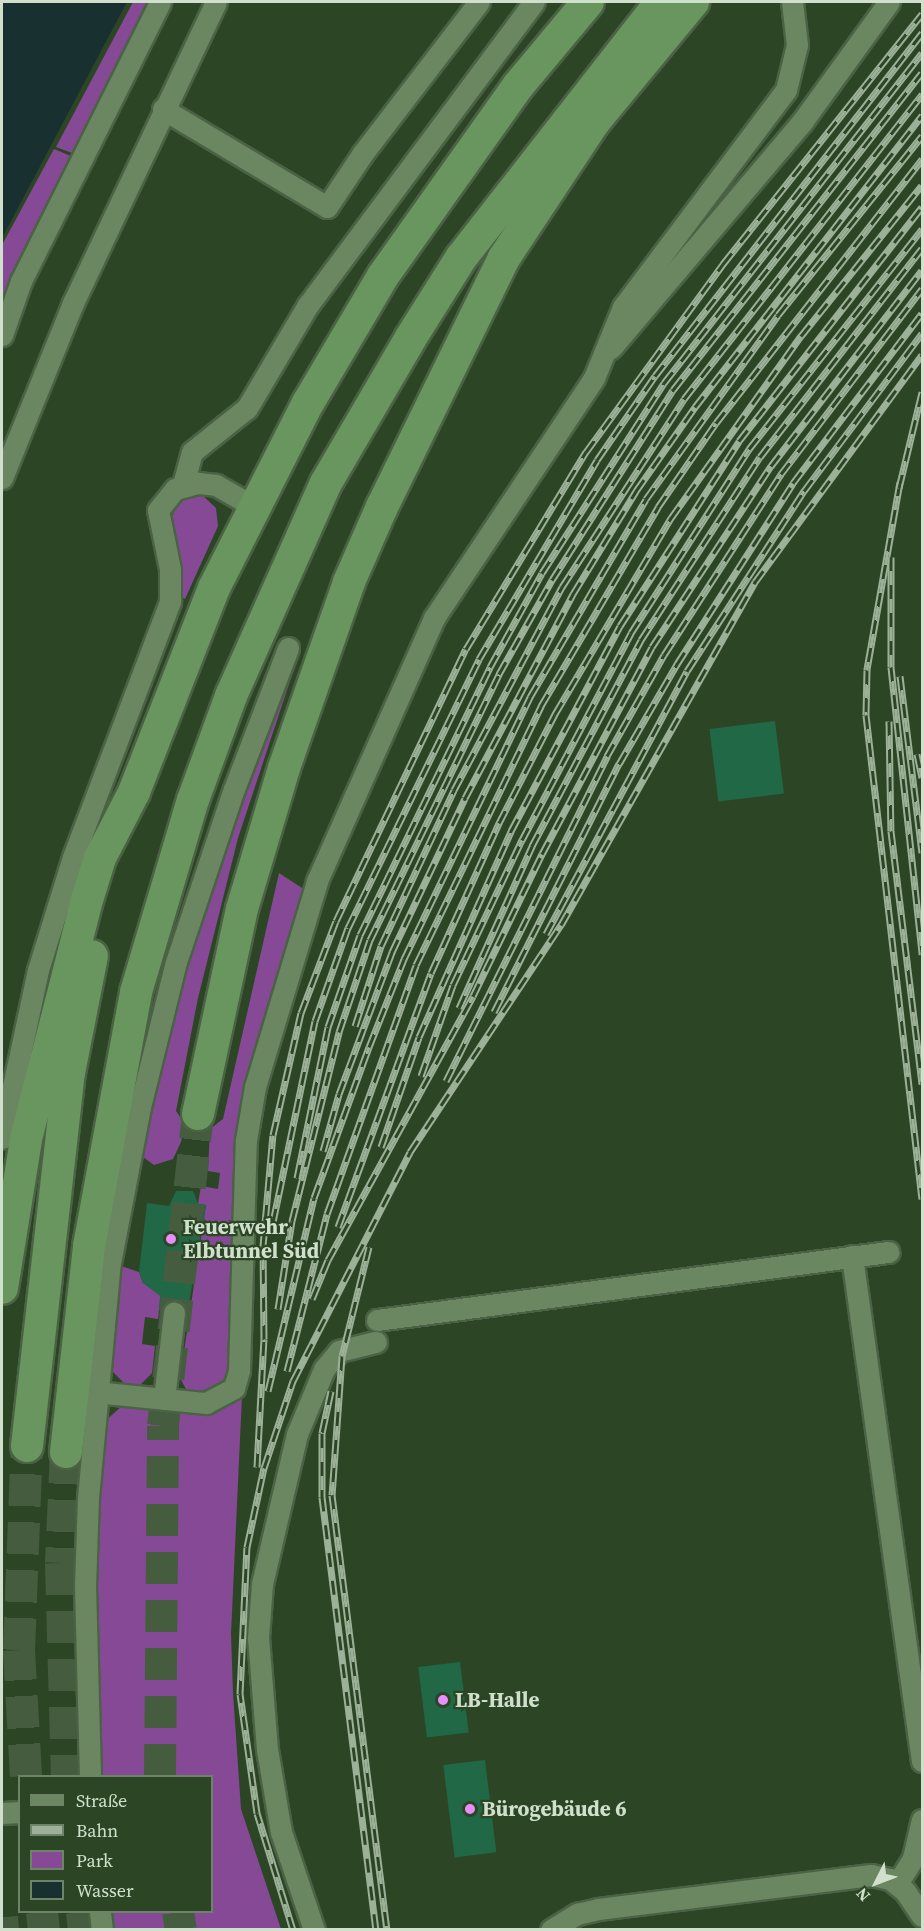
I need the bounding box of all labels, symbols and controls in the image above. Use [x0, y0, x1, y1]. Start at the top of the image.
place label: Feuerwehr Elbtunnel Süd [183, 1214, 319, 1264]
marker: Feuerwehr Elbtunnel Süd [164, 1232, 178, 1246]
place label: LB-Halle [455, 1687, 539, 1713]
marker: LB-Halle [436, 1693, 450, 1707]
legend [18, 1775, 213, 1913]
text: Straße [76, 1788, 127, 1813]
place label: Bürogebäude 6 [482, 1796, 627, 1822]
marker: Bürogebäude 6 [463, 1802, 477, 1816]
text: Bahn [76, 1818, 118, 1843]
text: Park [76, 1848, 113, 1873]
north arrow [846, 1853, 906, 1913]
text: Wasser [76, 1878, 134, 1903]
text: N [851, 1883, 875, 1907]

